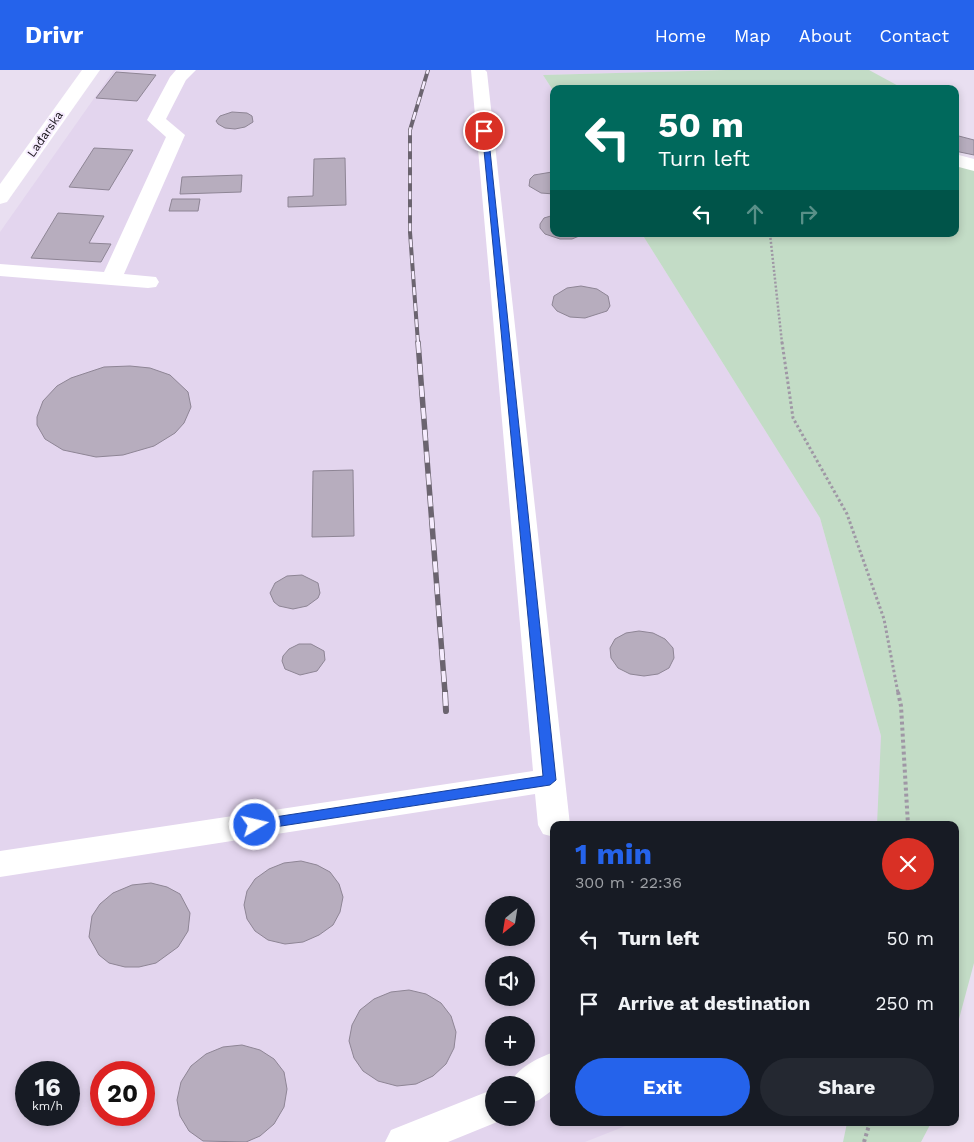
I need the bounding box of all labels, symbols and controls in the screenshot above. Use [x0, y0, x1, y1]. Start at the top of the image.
text: Drivr [25, 21, 83, 49]
text: Home [655, 25, 706, 46]
text: Map [734, 25, 771, 46]
text: About [799, 25, 851, 46]
text: Contact [879, 25, 949, 46]
text: 50 m [658, 104, 744, 146]
icon: left [575, 105, 640, 170]
street label: Lađarska [24, 108, 66, 160]
pin [463, 110, 505, 152]
icon: arrive [470, 117, 498, 145]
text: Turn left [658, 146, 750, 171]
icon: left [688, 200, 716, 228]
icon: ahead [741, 200, 769, 228]
icon: right [794, 200, 822, 228]
position arrow [228, 798, 280, 850]
text: 1 min [575, 836, 652, 871]
button: close [882, 838, 934, 890]
text: 300 m · 22:36 [575, 873, 682, 892]
north arrow [485, 896, 535, 946]
map controls [485, 896, 535, 1126]
icon: left [575, 925, 603, 953]
text: Turn left [618, 927, 699, 950]
text: 50 m [887, 927, 934, 950]
button: sound [485, 956, 535, 1006]
icon: arrive [575, 990, 603, 1018]
text: Arrive at destination [618, 992, 810, 1015]
text: 250 m [875, 992, 934, 1015]
button: + [485, 1016, 535, 1066]
button: Exit [575, 1058, 750, 1116]
button: Share [760, 1058, 934, 1116]
speed limit sign: 20 [90, 1061, 155, 1126]
text: 16 [34, 1073, 61, 1102]
button: − [485, 1076, 535, 1126]
text: km/h [32, 1099, 63, 1113]

